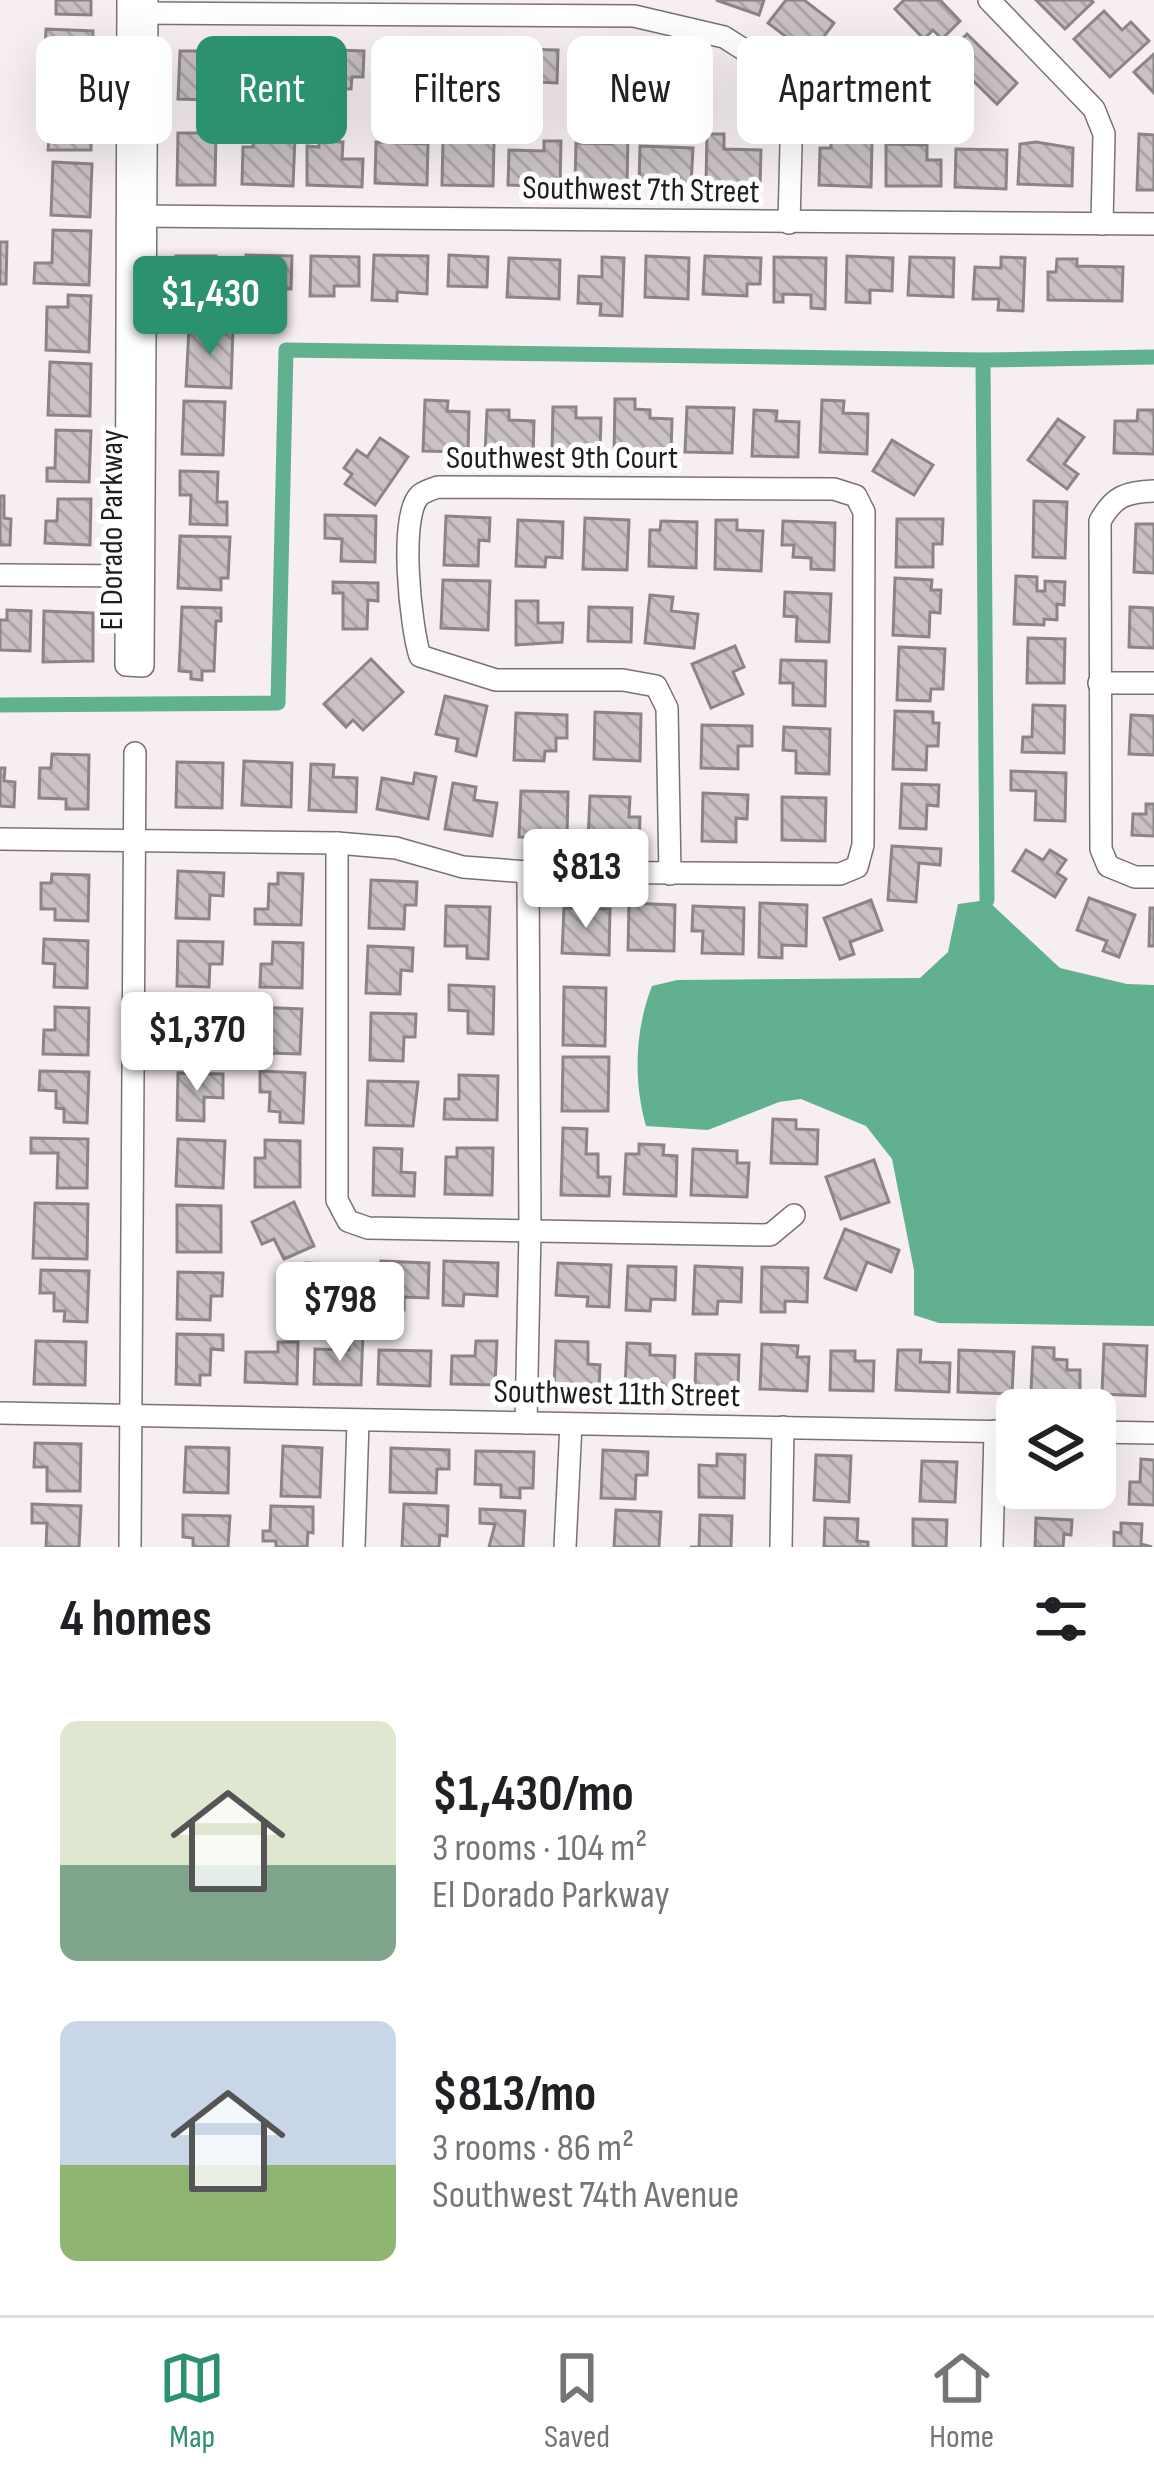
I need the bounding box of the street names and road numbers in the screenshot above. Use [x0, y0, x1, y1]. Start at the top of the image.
street label: Southwest 7th Street [522, 168, 760, 212]
street label: El Dorado Parkway [92, 429, 132, 630]
street label: Southwest 9th Court [446, 438, 678, 478]
street label: Southwest 11th Street [493, 1372, 741, 1416]

